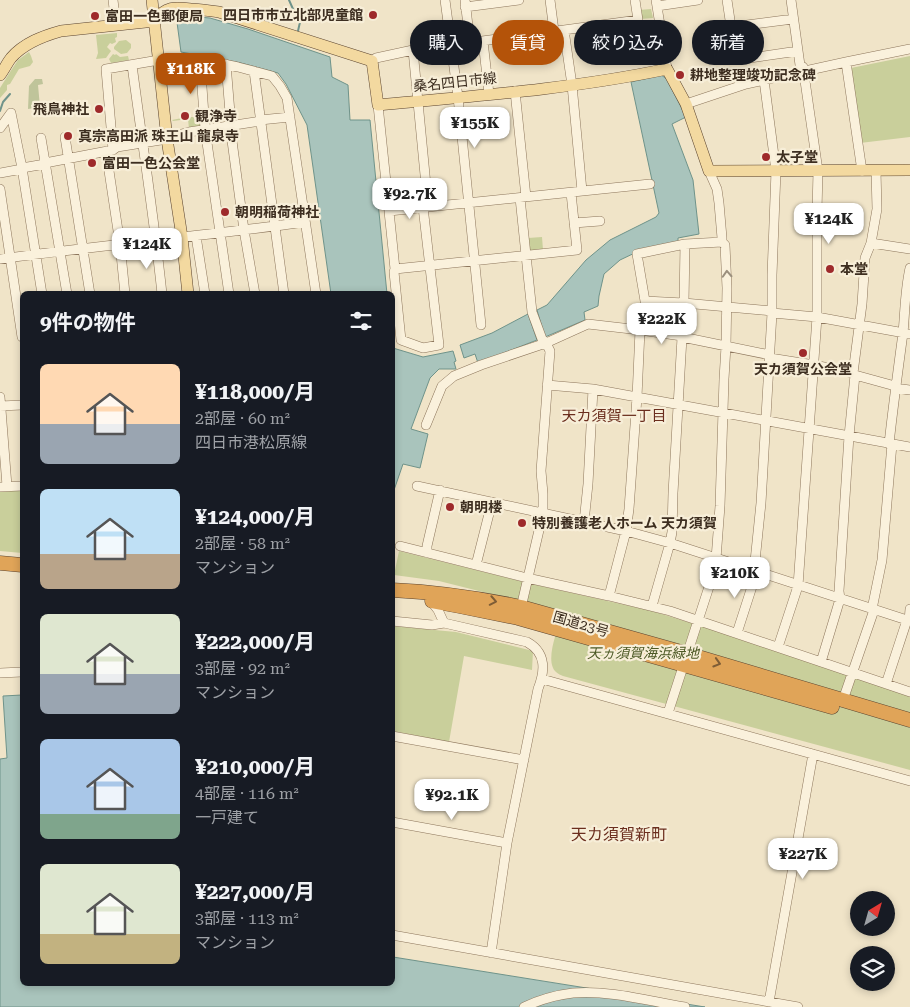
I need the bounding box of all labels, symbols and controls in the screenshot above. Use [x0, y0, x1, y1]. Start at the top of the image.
place label: 四日市市立北部児童館 [223, 7, 363, 23]
place label: 富田一色郵便局 [105, 8, 203, 24]
marker: 四日市市立北部児童館 [367, 9, 379, 21]
marker: 富田一色郵便局 [89, 10, 101, 22]
chip: 購入 [410, 20, 482, 65]
chip: 賃貸 [492, 20, 564, 65]
chip: 絞り込み [574, 20, 682, 65]
chip: 新着 [692, 20, 764, 65]
pin: ¥118K [156, 52, 226, 95]
text: ¥118K [167, 59, 215, 78]
place label: 耕地整理竣功記念碑 [690, 67, 816, 83]
marker: 耕地整理竣功記念碑 [674, 69, 686, 81]
street label: 桑名四日市線 [412, 70, 498, 94]
place label: 飛鳥神社 [33, 101, 89, 117]
marker: 飛鳥神社 [93, 103, 105, 115]
pin: ¥155K [440, 106, 510, 149]
place label: 観浄寺 [195, 108, 237, 124]
marker: 観浄寺 [179, 110, 191, 122]
text: ¥155K [451, 113, 499, 132]
place label: 真宗高田派 珠王山 龍泉寺 [78, 128, 239, 144]
marker: 真宗高田派 珠王山 龍泉寺 [62, 130, 74, 142]
place label: 太子堂 [776, 149, 818, 165]
marker: 太子堂 [760, 151, 772, 163]
place label: 富田一色公会堂 [102, 155, 200, 171]
marker: 富田一色公会堂 [86, 157, 98, 169]
pin: ¥92.7K [369, 178, 451, 220]
text: ¥92.7K [383, 184, 437, 203]
pin: ¥124K [794, 202, 864, 245]
place label: 朝明稲荷神社 [235, 204, 319, 220]
marker: 朝明稲荷神社 [219, 206, 231, 218]
text: ¥124K [805, 209, 853, 228]
pin: ¥124K [112, 228, 182, 270]
text: ¥124K [123, 234, 171, 253]
place label: 本堂 [840, 261, 868, 277]
marker: 本堂 [824, 263, 836, 275]
one-way arrow [721, 270, 732, 278]
pin: ¥222K [627, 302, 697, 345]
icon: filters [347, 307, 375, 335]
text: ¥222K [638, 309, 686, 328]
text: 9件の物件 [40, 311, 136, 335]
marker: 天カ須賀公会堂 [797, 347, 809, 359]
place label: 天カ須賀公会堂 [754, 361, 852, 377]
text: ¥118,000/月 [195, 380, 315, 404]
icon: home [80, 384, 140, 444]
district label: 天カ須賀一丁目 [561, 407, 667, 425]
text: 2部屋 · 60 m² [195, 409, 290, 428]
text: 四日市港松原線 [195, 433, 307, 452]
place label: 朝明楼 [460, 499, 503, 515]
marker: 朝明楼 [444, 501, 456, 513]
text: ¥124,000/月 [195, 505, 315, 529]
icon: home [80, 509, 140, 569]
place label: 特別養護老人ホーム 天カ須賀 [532, 515, 717, 531]
marker: 特別養護老人ホーム 天カ須賀 [516, 517, 528, 529]
text: 2部屋 · 58 m² [195, 534, 290, 553]
pin: ¥210K [700, 556, 770, 599]
text: マンション [195, 558, 275, 577]
text: ¥210K [711, 563, 759, 582]
one-way arrow [489, 596, 497, 606]
street label: 国道23号 [551, 608, 611, 640]
text: ¥222,000/月 [195, 630, 315, 654]
icon: home [80, 634, 140, 694]
park label: 天ヵ須賀海浜緑地 [587, 645, 701, 661]
one-way arrow [713, 657, 721, 667]
text: 3部屋 · 92 m² [195, 659, 290, 678]
text: マンション [195, 683, 275, 702]
text: ¥210,000/月 [195, 755, 315, 779]
icon: home [80, 759, 140, 819]
pin: ¥92.1K [411, 778, 493, 821]
text: 4部屋 · 116 m² [195, 784, 299, 803]
text: ¥92.1K [425, 785, 479, 804]
text: 一戸建て [195, 808, 259, 827]
district label: 天カ須賀新町 [571, 825, 667, 844]
pin: ¥227K [768, 838, 838, 880]
text: ¥227K [779, 844, 827, 863]
text: ¥227,000/月 [195, 880, 315, 904]
icon: home [80, 884, 140, 944]
north arrow [850, 891, 895, 936]
map controls [850, 891, 895, 991]
text: 3部屋 · 113 m² [195, 909, 299, 928]
text: マンション [195, 933, 275, 952]
button: layers [850, 946, 895, 991]

